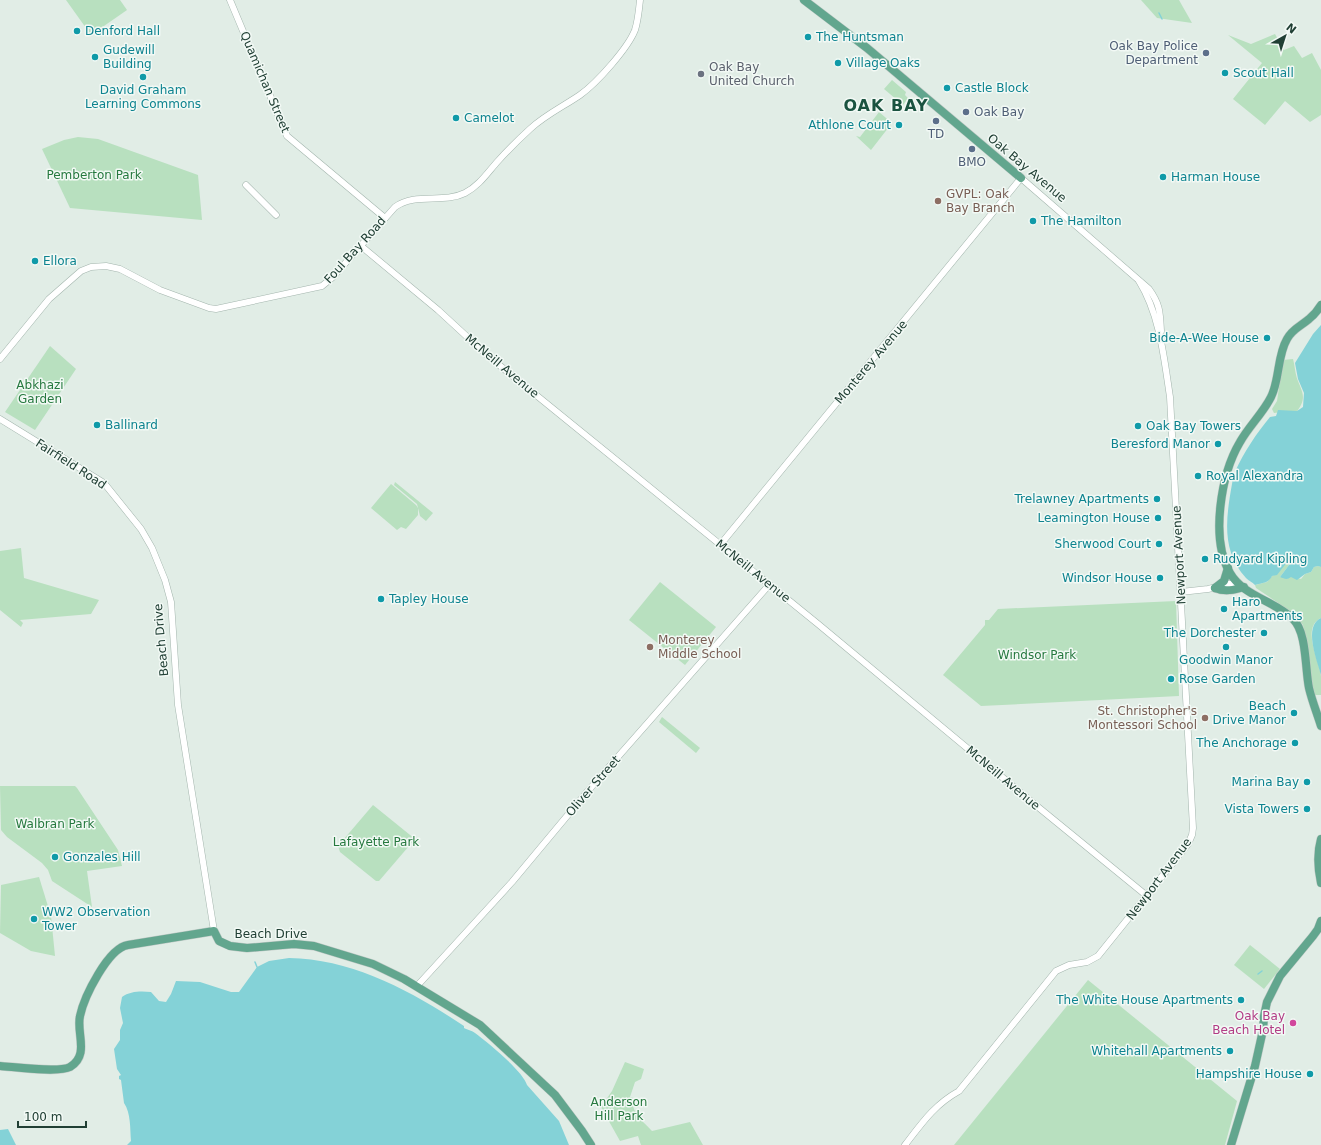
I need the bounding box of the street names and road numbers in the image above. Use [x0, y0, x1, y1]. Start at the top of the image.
street label: Quamichan Street [237, 29, 293, 135]
street label: Oak Bay Avenue [985, 131, 1069, 205]
street label: Foul Bay Road [321, 214, 389, 286]
street label: Monterey Avenue [832, 317, 910, 407]
street label: McNeill Avenue [462, 331, 542, 401]
street label: Fairfield Road [33, 436, 109, 492]
street label: Newport Avenue [1169, 505, 1189, 605]
street label: McNeill Avenue [713, 537, 793, 605]
street label: Beach Drive [151, 603, 171, 677]
street label: McNeill Avenue [963, 743, 1043, 813]
street label: Oliver Street [563, 753, 623, 819]
street label: Newport Avenue [1124, 835, 1194, 923]
street label: Beach Drive [235, 927, 307, 941]

